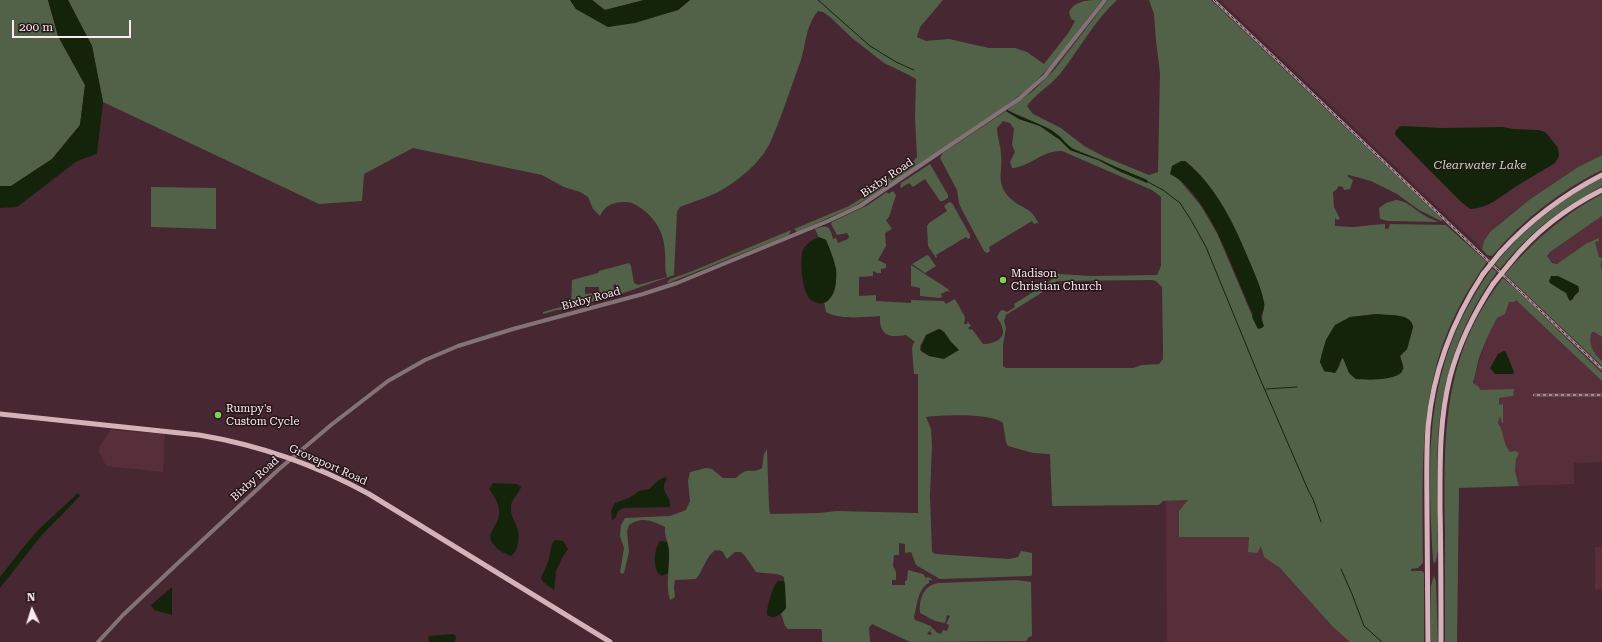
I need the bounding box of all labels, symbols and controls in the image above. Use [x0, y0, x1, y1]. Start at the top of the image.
scale bar [14, 12, 133, 38]
text: 200 m [19, 20, 53, 34]
street label: Bixby Road [858, 156, 916, 200]
water label: Clearwater Lake [1434, 158, 1526, 172]
place label: Madison Christian Church [1011, 267, 1102, 293]
marker: Madison Christian Church [998, 275, 1008, 285]
street label: Bixby Road [560, 285, 622, 313]
place label: Rumpy's Custom Cycle [226, 402, 299, 428]
marker: Rumpy's Custom Cycle [213, 410, 223, 420]
street label: Groveport Road [287, 442, 369, 488]
street label: Bixby Road [228, 454, 282, 504]
north arrow [12, 590, 52, 630]
text: N [26, 591, 36, 604]

